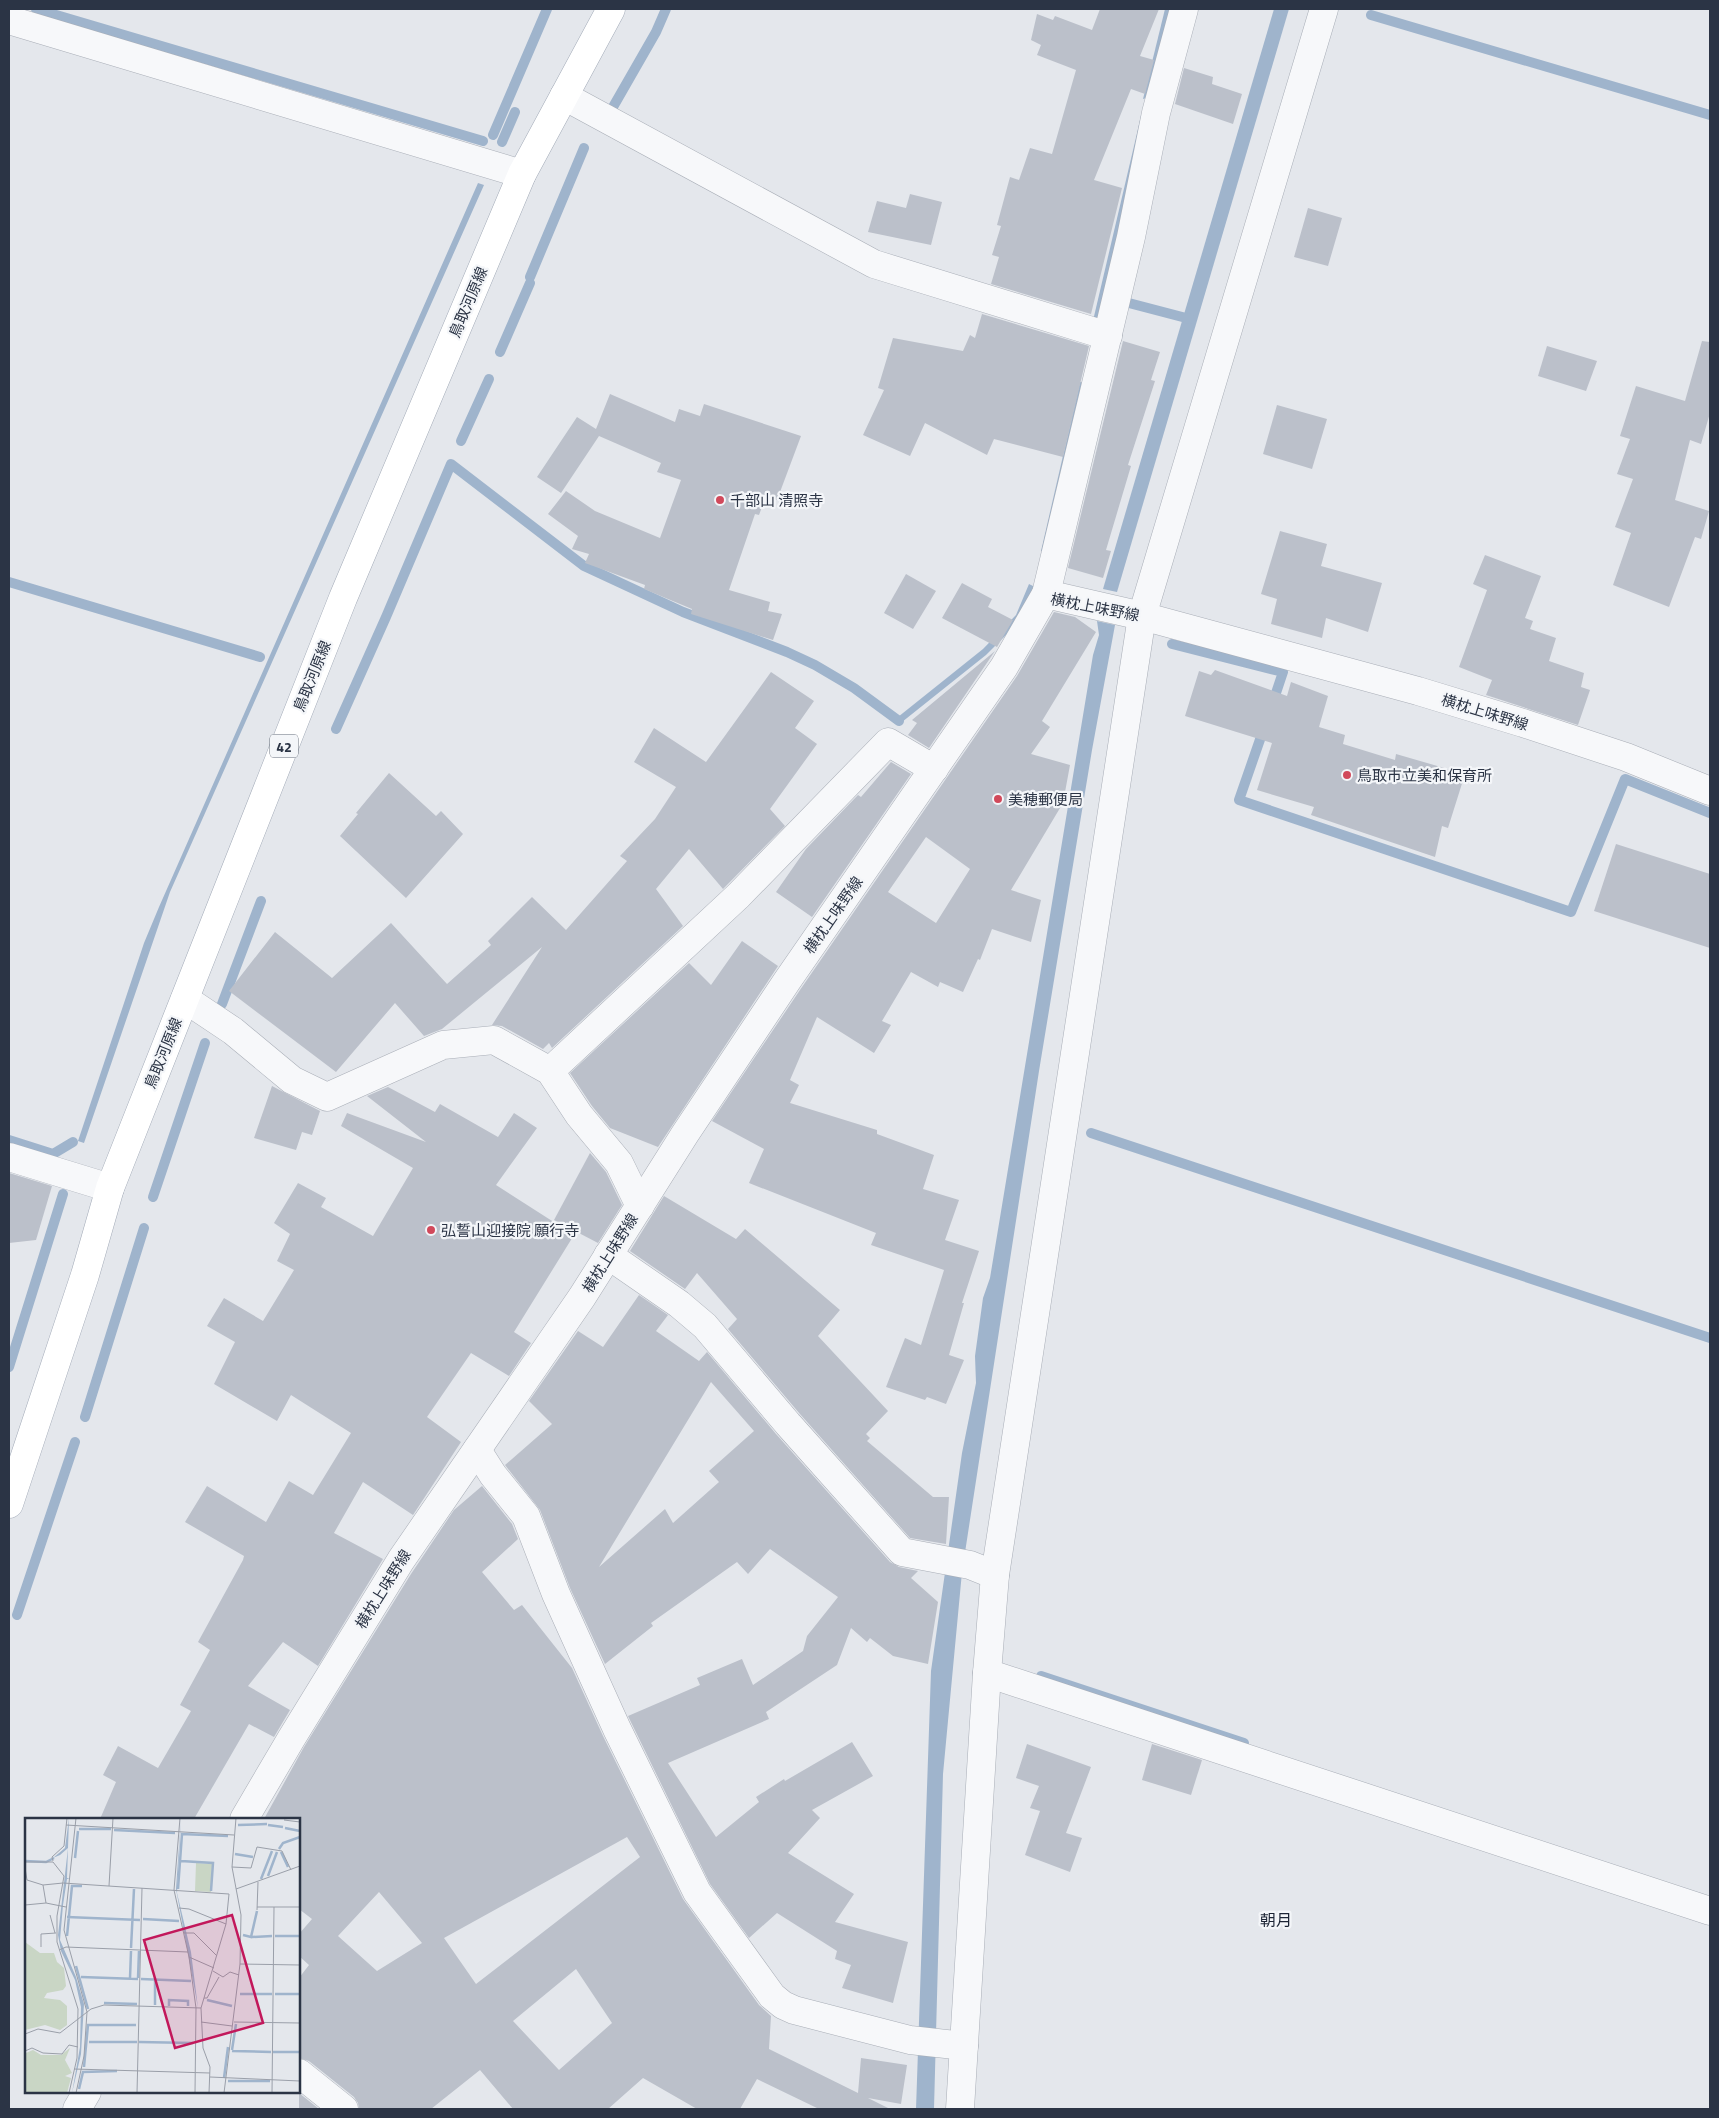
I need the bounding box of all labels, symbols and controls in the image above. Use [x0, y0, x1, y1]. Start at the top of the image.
street label: 鳥取河原線 [443, 263, 493, 341]
place label: 千部山 清照寺 [730, 489, 823, 512]
marker: 千部山 清照寺 [714, 494, 726, 506]
street label: 横枕上味野線 [1049, 587, 1141, 627]
street label: 鳥取河原線 [287, 637, 337, 715]
street label: 横枕上味野線 [1439, 688, 1531, 736]
road number: 42 [270, 734, 298, 758]
place label: 鳥取市立美和保育所 [1357, 764, 1492, 787]
marker: 鳥取市立美和保育所 [1341, 769, 1353, 781]
place label: 美穂郵便局 [1008, 788, 1083, 811]
marker: 美穂郵便局 [992, 793, 1004, 805]
street label: 横枕上味野線 [798, 872, 868, 958]
street label: 鳥取河原線 [138, 1014, 188, 1092]
street label: 横枕上味野線 [576, 1209, 644, 1297]
place label: 弘誓山迎接院 願行寺 [441, 1219, 579, 1242]
marker: 弘誓山迎接院 願行寺 [425, 1224, 437, 1236]
street label: 横枕上味野線 [349, 1545, 417, 1633]
inset map [25, 1818, 300, 2093]
district label: 朝月 [1260, 1908, 1292, 1932]

